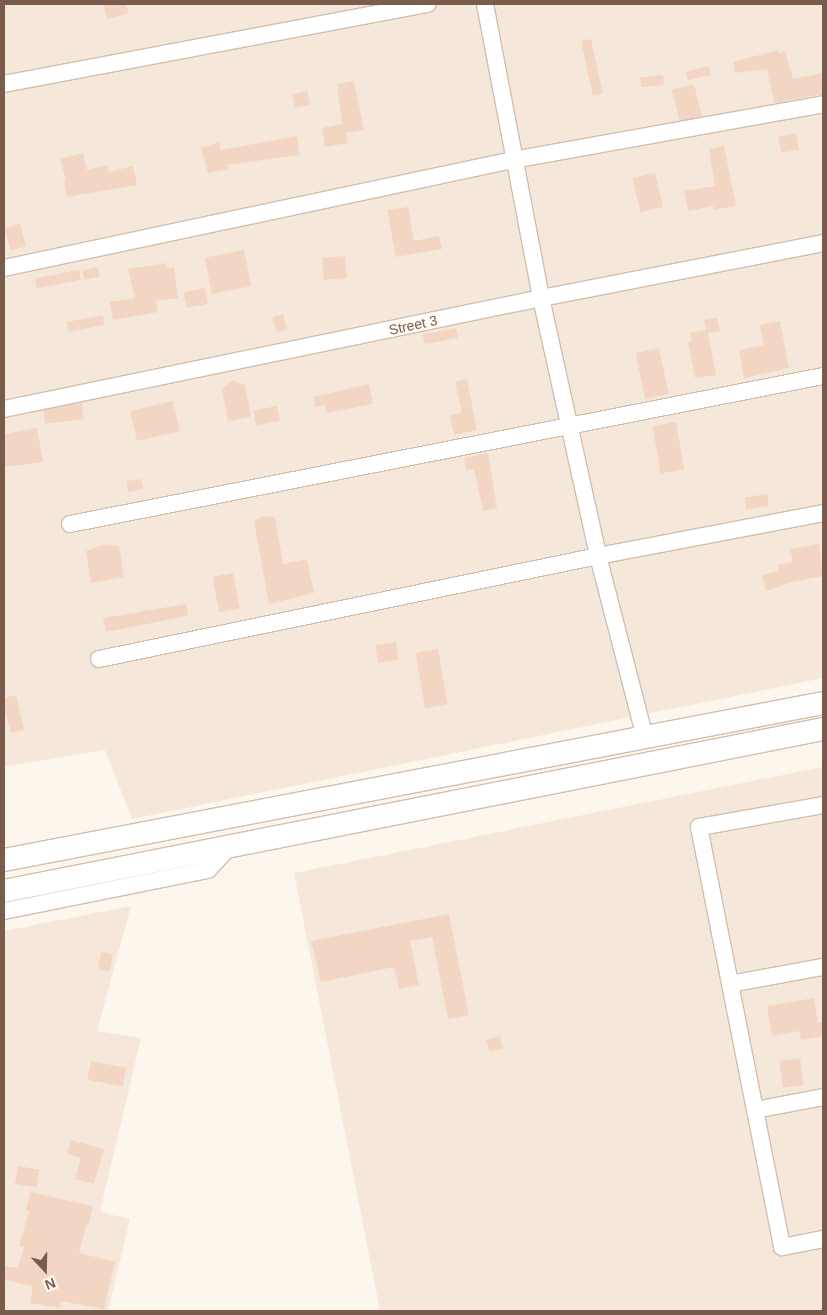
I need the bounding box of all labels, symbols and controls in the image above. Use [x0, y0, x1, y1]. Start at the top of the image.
street label: Street 3 [387, 312, 439, 338]
north arrow [20, 1245, 70, 1295]
text: N [43, 1275, 58, 1293]

